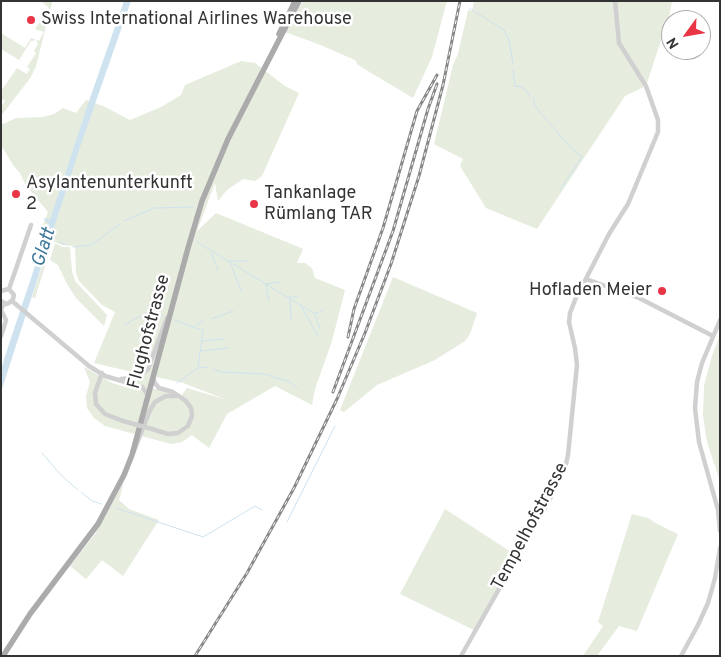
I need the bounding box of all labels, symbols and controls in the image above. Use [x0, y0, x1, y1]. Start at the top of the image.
place label: Swiss International Airlines Warehouse [41, 9, 352, 31]
north arrow [661, 10, 711, 60]
marker: Swiss International Airlines Warehouse [25, 14, 37, 26]
text: N [664, 34, 684, 51]
place label: Asylantenunterkunft 2 [26, 173, 193, 215]
place label: Tankanlage Rümlang TAR [264, 183, 373, 225]
marker: Asylantenunterkunft 2 [10, 188, 22, 200]
marker: Tankanlage Rümlang TAR [248, 198, 260, 210]
water label: Glatt [28, 226, 62, 270]
street label: Flughofstrasse [124, 272, 176, 392]
place label: Hofladen Meier [529, 280, 652, 302]
marker: Hofladen Meier [656, 285, 668, 297]
street label: Tempelhofstrasse [488, 459, 574, 595]

